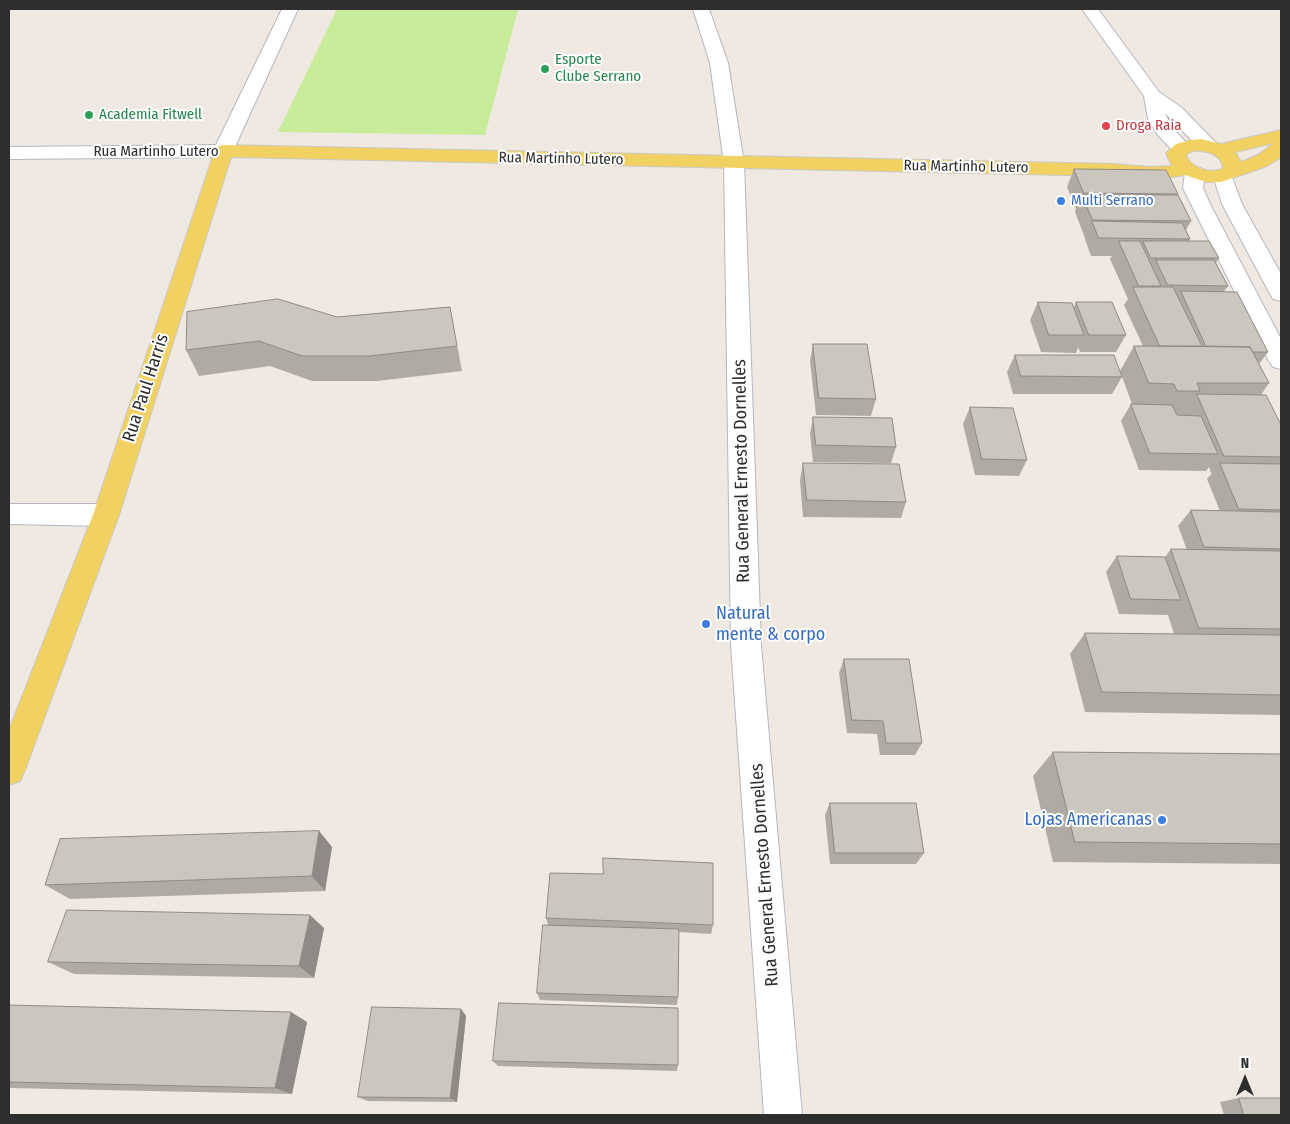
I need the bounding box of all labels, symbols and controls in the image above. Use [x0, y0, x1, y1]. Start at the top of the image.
place label: Esporte Clube Serrano [555, 51, 641, 86]
marker: Esporte Clube Serrano [539, 63, 551, 75]
place label: Academia Fitwell [99, 106, 202, 124]
marker: Academia Fitwell [83, 109, 95, 121]
place label: Droga Raia [1116, 117, 1182, 135]
marker: Droga Raia [1100, 120, 1112, 132]
street label: Rua Martinho Lutero [93, 143, 219, 161]
street label: Rua Martinho Lutero [498, 149, 624, 169]
street label: Rua Martinho Lutero [903, 157, 1029, 177]
place label: Multi Serrano [1071, 192, 1154, 210]
marker: Multi Serrano [1055, 195, 1067, 207]
street label: Rua Paul Harris [118, 331, 174, 445]
street label: Rua General Ernesto Dornelles [729, 359, 755, 583]
place label: Natural mente & corpo [716, 603, 825, 646]
marker: Natural mente & corpo [700, 618, 712, 630]
street label: Rua General Ernesto Dornelles [746, 763, 784, 987]
place label: Lojas Americanas [1025, 809, 1152, 831]
marker: Lojas Americanas [1156, 814, 1168, 826]
north arrow [1220, 1054, 1270, 1104]
text: N [1241, 1055, 1249, 1072]

